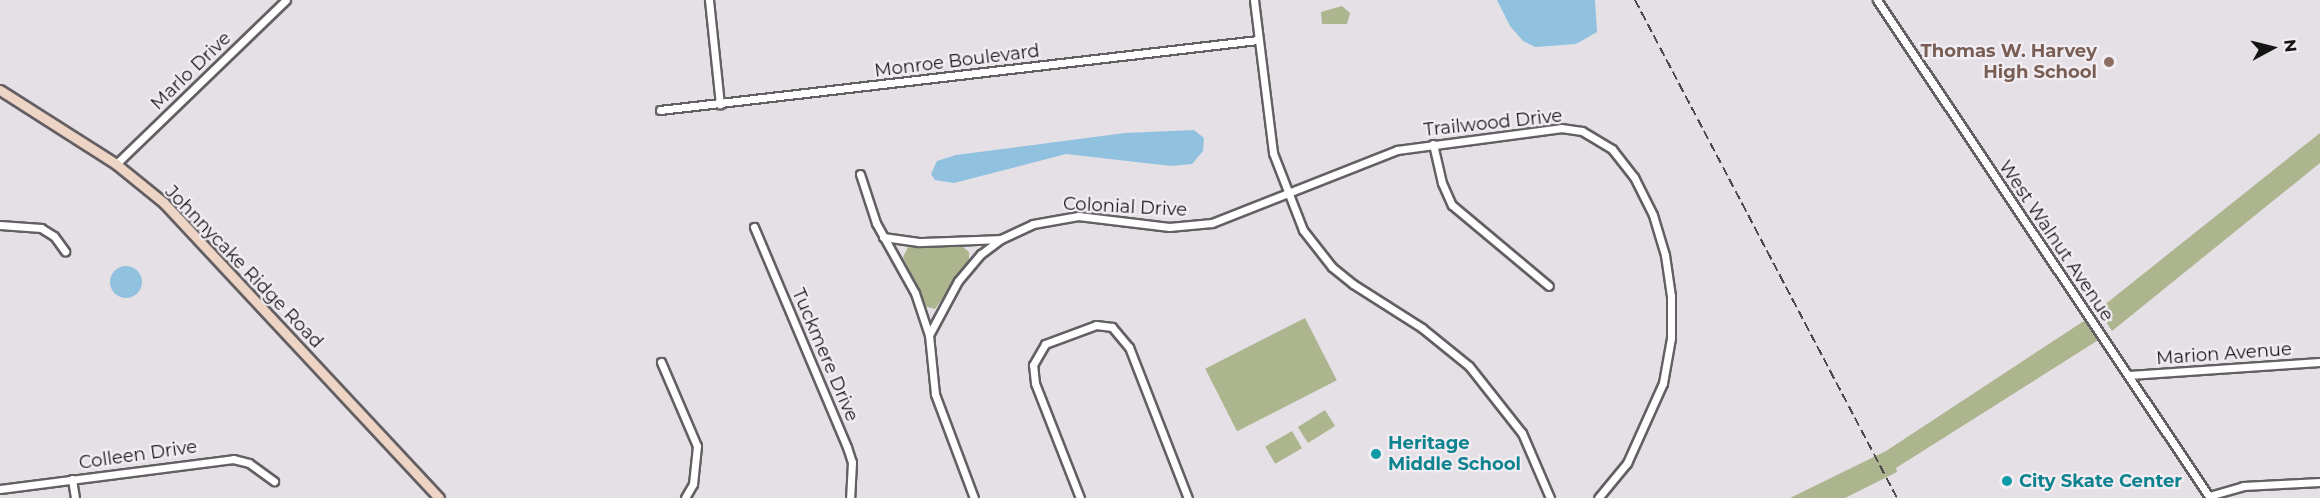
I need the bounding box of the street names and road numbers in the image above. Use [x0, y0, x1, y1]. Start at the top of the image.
street label: Marlo Drive [146, 27, 236, 115]
street label: Monroe Boulevard [873, 40, 1041, 82]
street label: Trailwood Drive [1423, 105, 1563, 141]
street label: West Walnut Avenue [1994, 156, 2118, 326]
street label: Johnnycake Ridge Road [161, 181, 327, 353]
street label: Colonial Drive [1062, 193, 1188, 221]
street label: Tuckmere Drive [787, 285, 863, 425]
street label: Marion Avenue [2155, 338, 2293, 370]
street label: Colleen Drive [78, 436, 198, 474]

